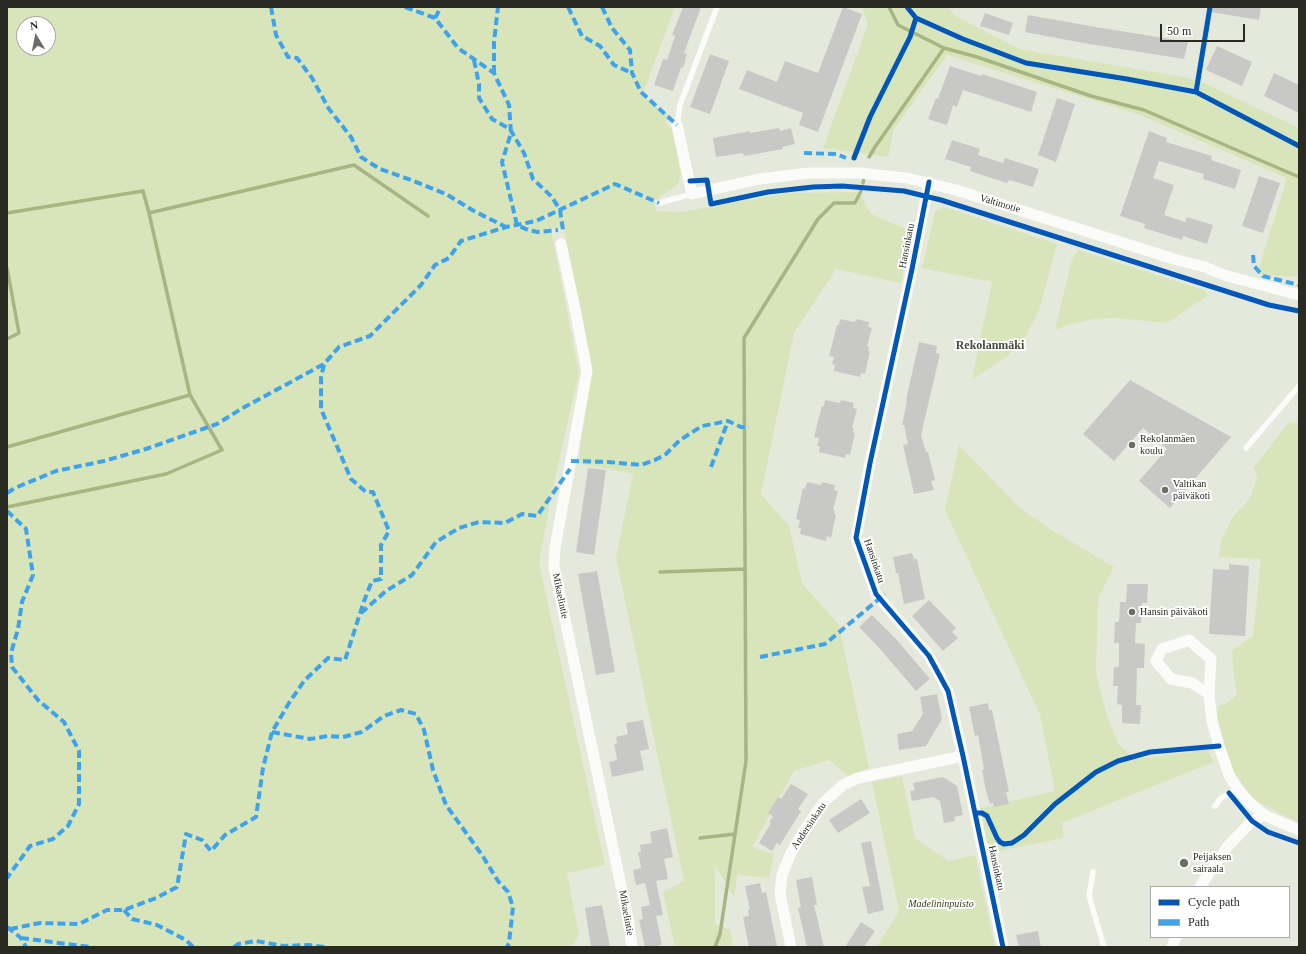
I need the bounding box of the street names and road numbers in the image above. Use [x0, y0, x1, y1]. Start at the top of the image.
street label: Valtimotie [978, 192, 1022, 216]
street label: Hansinkatu [897, 223, 917, 269]
street label: Hansinkatu [861, 538, 887, 584]
street label: Mikaelintie [549, 572, 571, 620]
street label: Andersinkatu [789, 800, 829, 852]
street label: Hansinkatu [985, 844, 1007, 892]
street label: Mikaelintie [616, 889, 636, 937]

